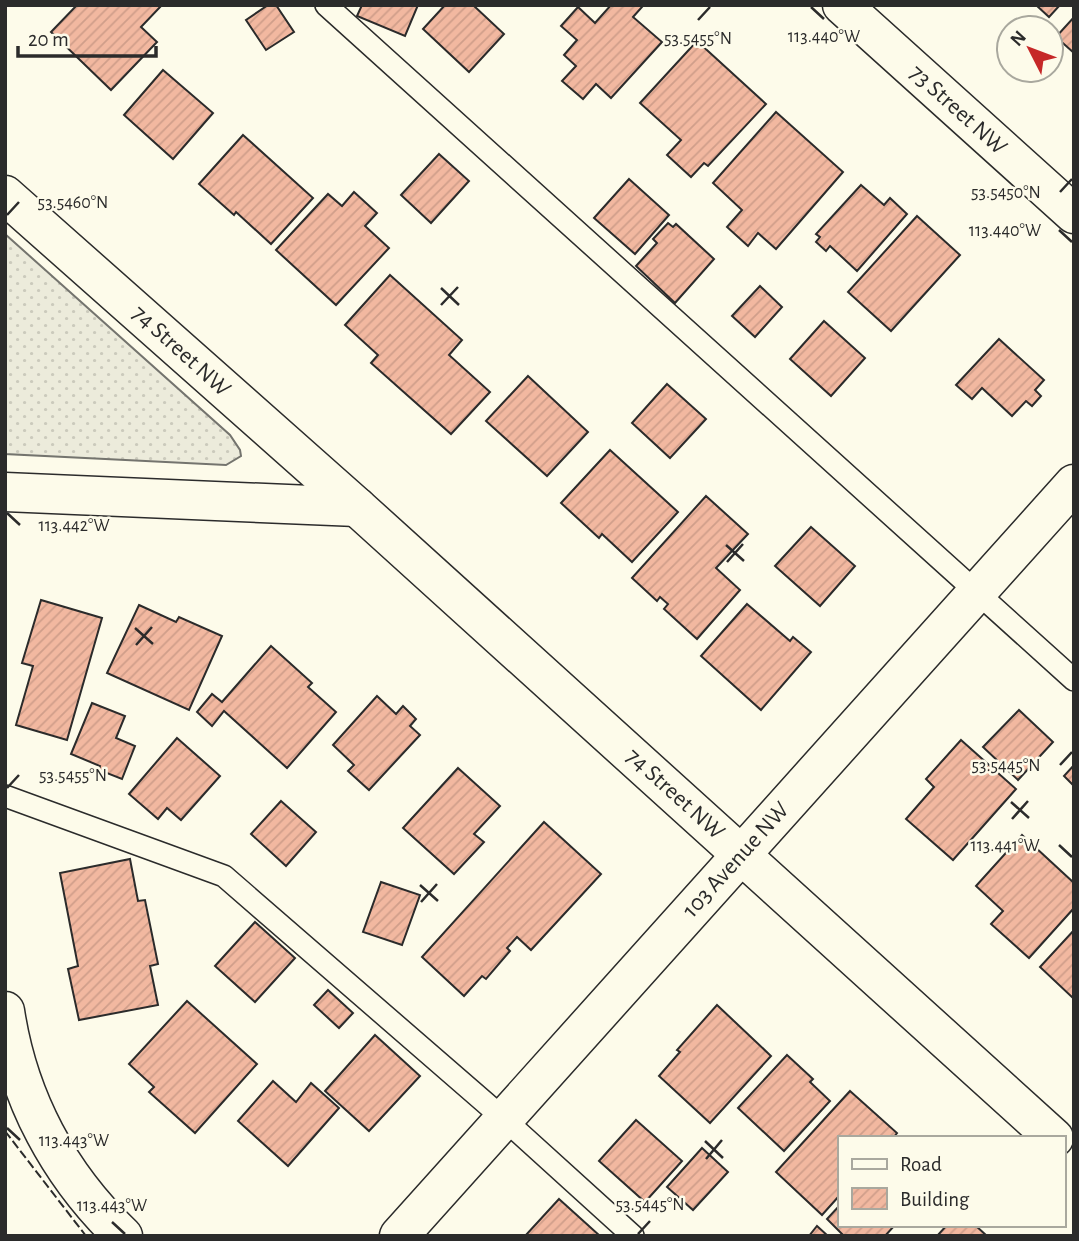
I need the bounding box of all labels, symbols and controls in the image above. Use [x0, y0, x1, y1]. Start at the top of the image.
scale bar [18, 14, 156, 58]
north arrow [995, 14, 1065, 84]
text: N [1007, 27, 1030, 50]
text: 113.440°W [788, 28, 860, 46]
text: 20 m [28, 29, 69, 50]
text: 53.5455°N [664, 30, 732, 48]
street label: 73 Street NW [905, 60, 1012, 160]
text: 53.5450°N [971, 184, 1041, 202]
text: 53.5460°N [38, 194, 108, 212]
text: 113.440°W [969, 222, 1041, 240]
street label: 74 Street NW [127, 301, 235, 402]
text: 113.442°W [38, 517, 110, 535]
street label: 74 Street NW [621, 744, 729, 845]
text: 53.5445°N [972, 757, 1041, 775]
text: 53.5455°N [39, 767, 107, 785]
street label: 103 Avenue NW [678, 797, 794, 922]
text: 113.441°W [970, 837, 1040, 855]
text: 113.443°W [39, 1132, 109, 1150]
legend [838, 1136, 1065, 1227]
text: Road [900, 1154, 942, 1175]
text: Building [900, 1189, 970, 1210]
text: 53.5445°N [616, 1196, 685, 1214]
text: 113.443°W [77, 1197, 147, 1215]

